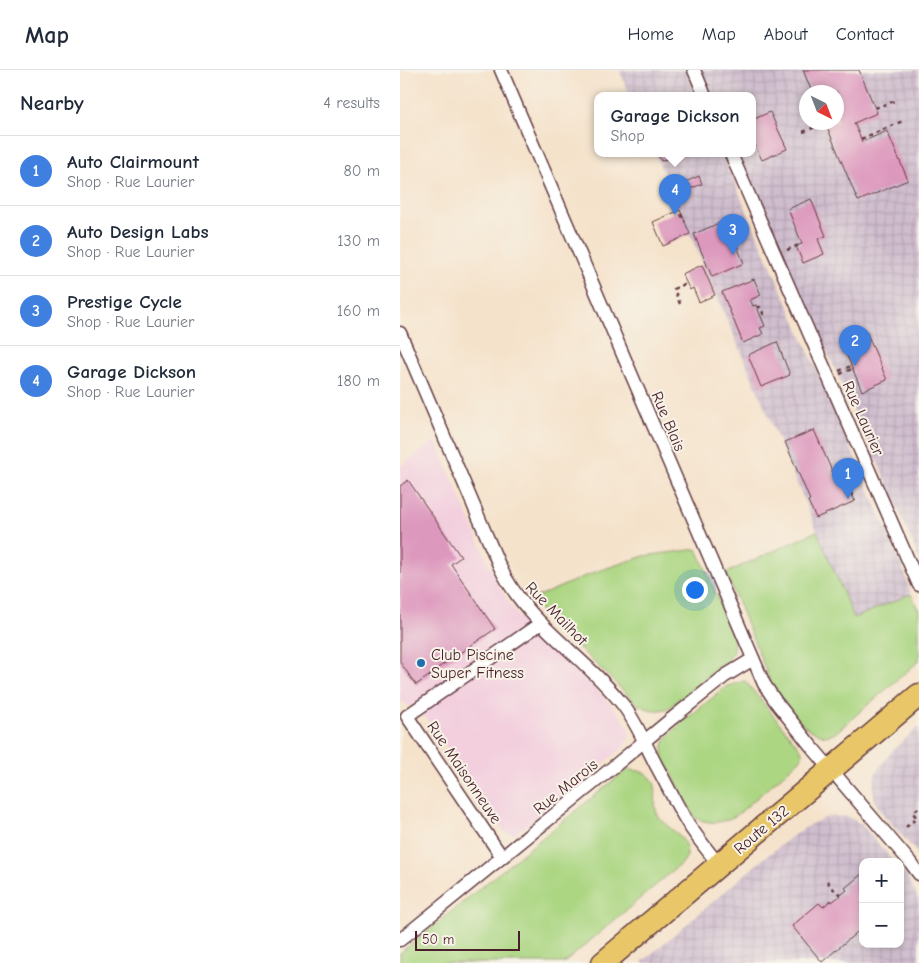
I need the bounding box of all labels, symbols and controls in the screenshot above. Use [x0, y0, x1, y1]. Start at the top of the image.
text: Map [25, 21, 69, 49]
text: Home [627, 24, 674, 45]
text: Map [702, 24, 736, 45]
text: About [764, 24, 808, 45]
text: Contact [836, 24, 894, 45]
north arrow [799, 85, 844, 130]
text: Nearby [20, 91, 84, 115]
popup [594, 92, 756, 157]
text: 4 results [323, 94, 380, 112]
text: Garage Dickson [610, 105, 740, 127]
text: Shop [610, 127, 645, 145]
text: Auto Clairmount [67, 151, 199, 173]
text: 1 [33, 162, 39, 180]
text: 80 m [343, 162, 380, 180]
text: Shop · Rue Laurier [67, 173, 194, 191]
pin: 4 [659, 174, 691, 215]
pin: 3 [717, 214, 749, 255]
text: Auto Design Labs [67, 221, 209, 243]
text: 2 [32, 232, 40, 250]
text: 130 m [337, 232, 380, 250]
text: Shop · Rue Laurier [67, 243, 194, 261]
text: Prestige Cycle [67, 291, 182, 313]
text: 3 [32, 302, 40, 320]
text: 160 m [337, 302, 380, 320]
text: Shop · Rue Laurier [67, 313, 194, 331]
pin: 2 [839, 325, 871, 366]
text: Garage Dickson [67, 361, 196, 383]
text: 4 [32, 372, 40, 390]
text: 180 m [337, 372, 380, 390]
street label: Rue Laurier [839, 378, 888, 459]
text: Shop · Rue Laurier [67, 383, 194, 401]
street label: Rue Blais [647, 389, 689, 454]
pin: 1 [832, 458, 864, 499]
your location [682, 577, 708, 603]
street label: Rue Mailhot [522, 578, 591, 650]
place label: Club Piscine Super Fitness [431, 646, 524, 682]
marker: Club Piscine Super Fitness [415, 657, 427, 669]
street label: Rue Maisonneuve [423, 718, 505, 827]
street label: Rue Marois [530, 755, 602, 818]
street label: Route 132 [730, 802, 793, 858]
map controls [859, 858, 904, 948]
button: + [859, 858, 904, 903]
button: − [859, 903, 904, 948]
scale bar [415, 928, 520, 951]
text: 50 m [422, 931, 454, 948]

